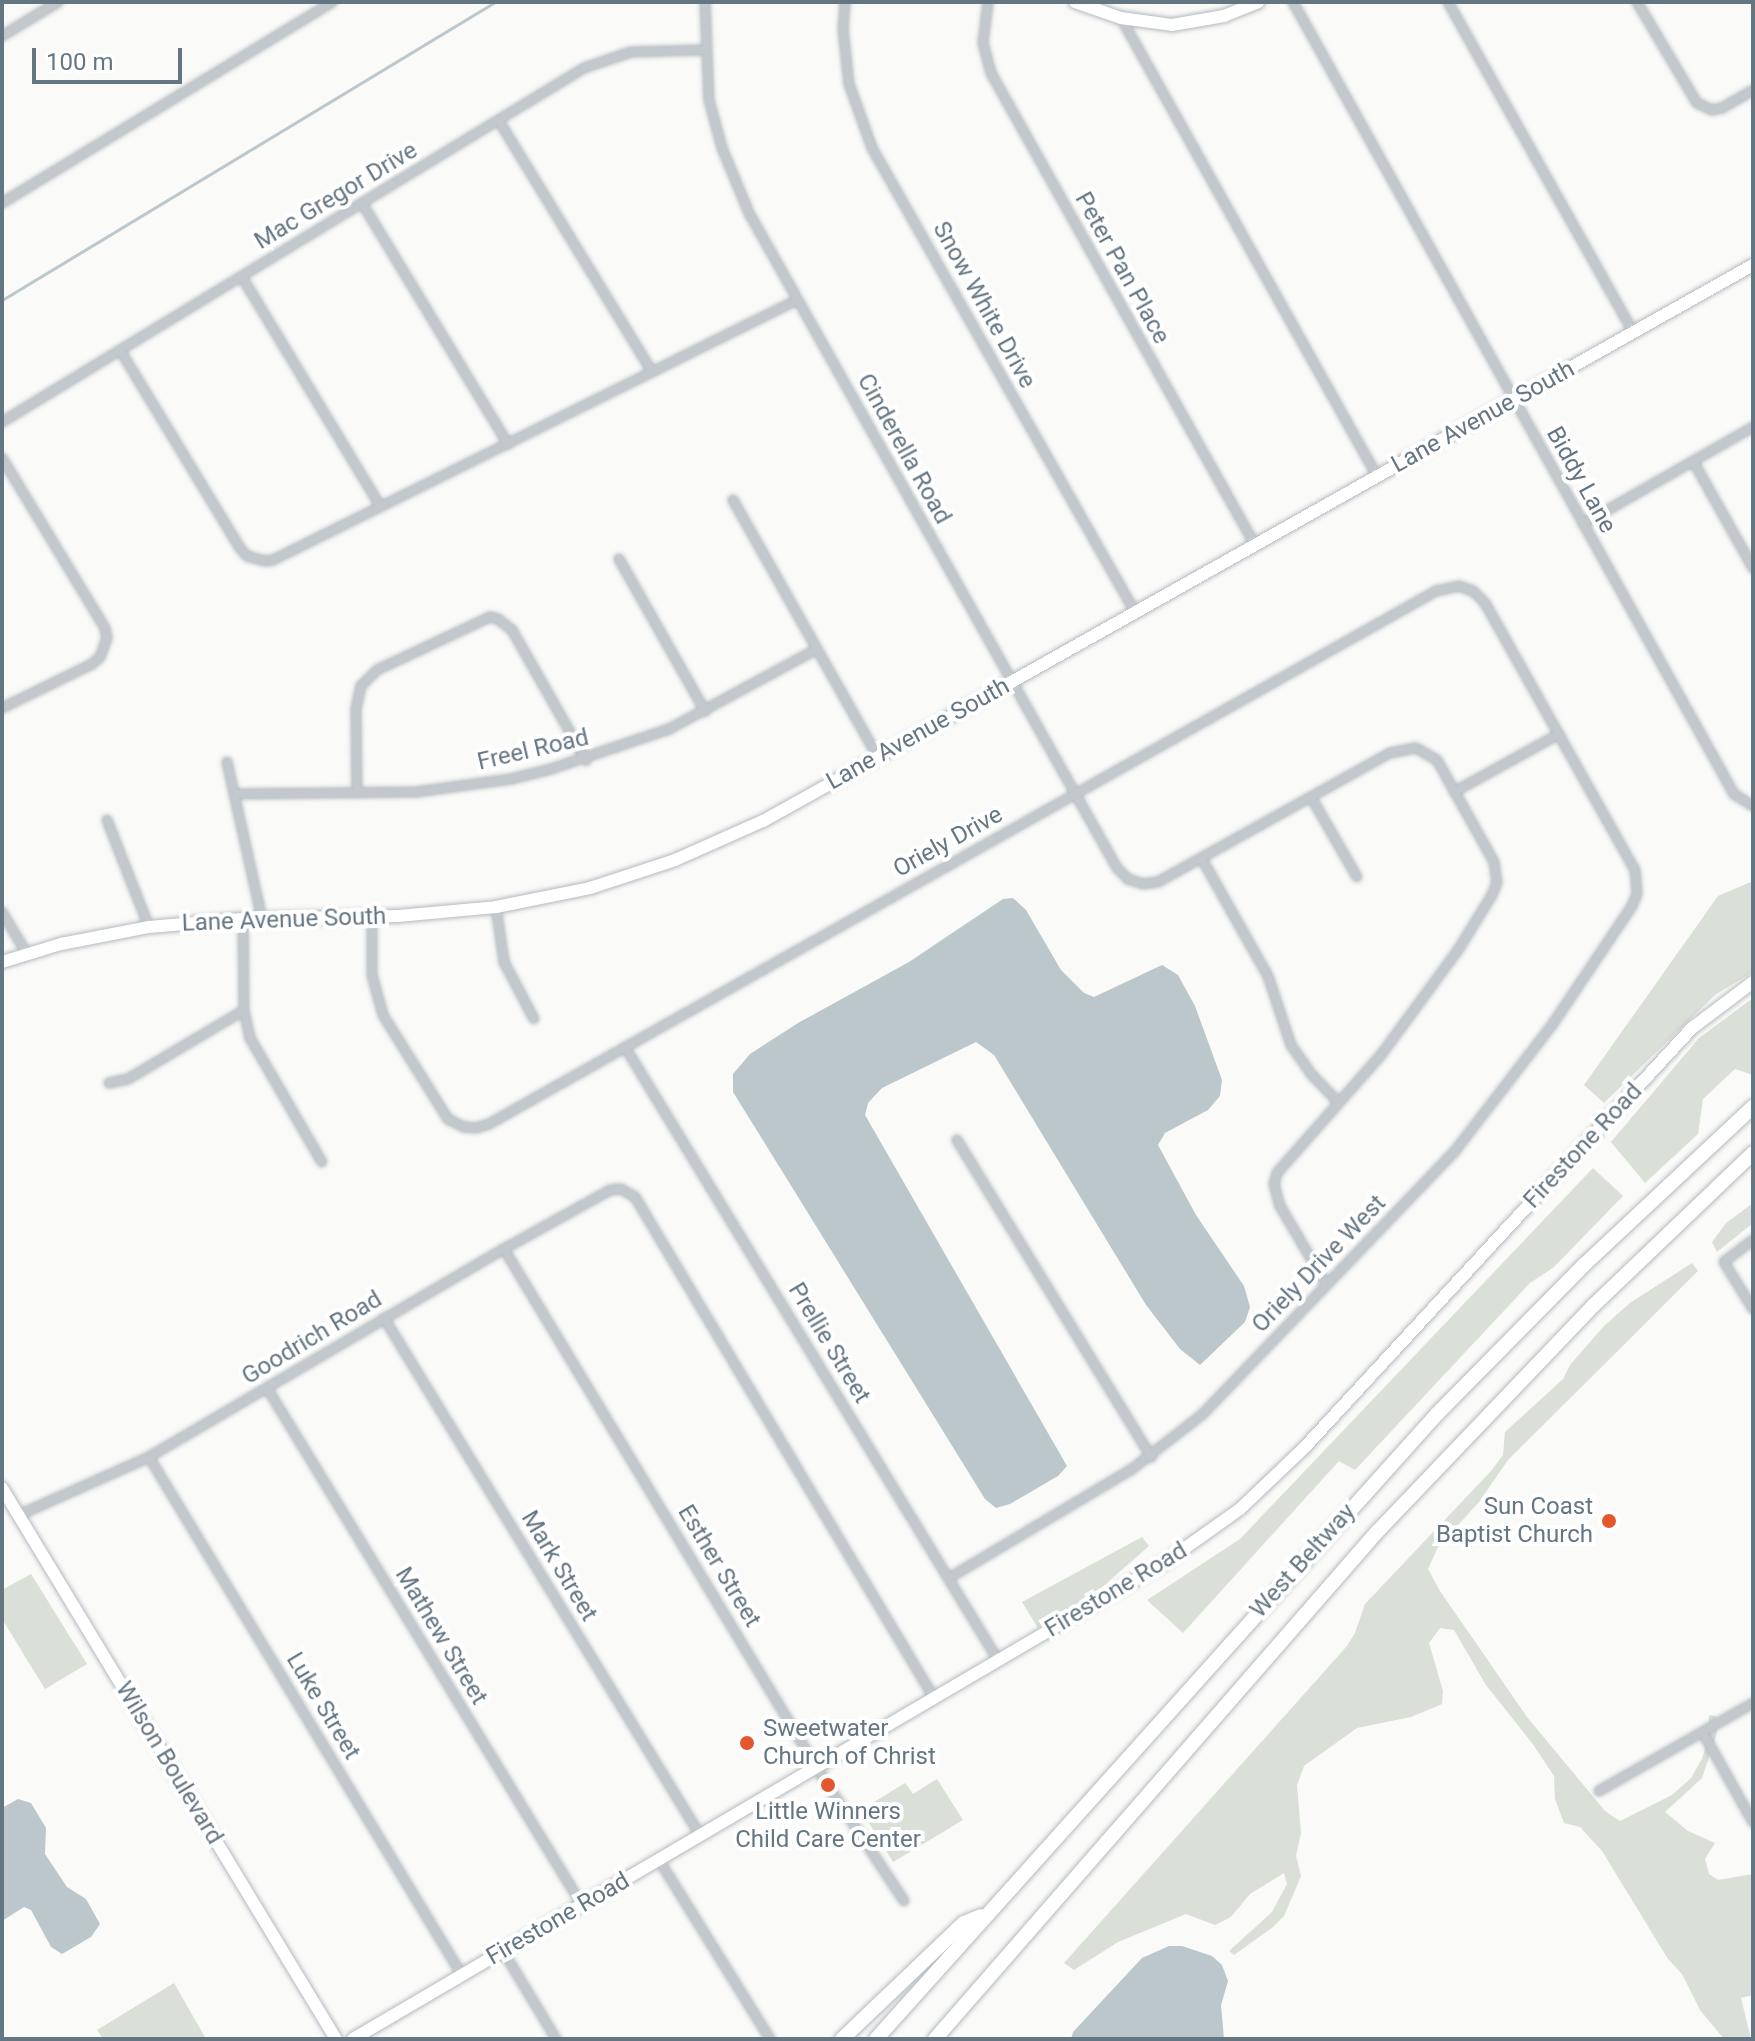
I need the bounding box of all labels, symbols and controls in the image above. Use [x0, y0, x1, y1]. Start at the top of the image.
scale bar [36, 32, 186, 82]
text: 100 m [46, 48, 113, 76]
street label: Mac Gregor Drive [249, 136, 423, 256]
street label: Peter Pan Place [1068, 187, 1176, 349]
street label: Snow White Drive [926, 217, 1042, 393]
street label: Lane Avenue South [1387, 355, 1579, 479]
street label: Cinderella Road [851, 369, 957, 529]
street label: Biddy Lane [1540, 422, 1622, 538]
street label: Lane Avenue South [822, 672, 1014, 796]
street label: Freel Road [475, 723, 591, 777]
street label: Oriely Drive [888, 800, 1008, 884]
street label: Lane Avenue South [181, 902, 387, 938]
street label: Firestone Road [1518, 1078, 1648, 1214]
street label: Oriely Drive West [1246, 1189, 1392, 1339]
street label: Prellie Street [782, 1278, 876, 1408]
street label: Goodrich Road [237, 1285, 387, 1391]
place label: Sun Coast Baptist Church [1436, 1493, 1593, 1549]
street label: West Beltway [1244, 1498, 1362, 1624]
street label: Esther Street [671, 1500, 767, 1632]
street label: Mark Street [515, 1506, 603, 1626]
marker: Sun Coast Baptist Church [1600, 1512, 1618, 1530]
street label: Firestone Road [1040, 1536, 1192, 1644]
street label: Mathew Street [389, 1562, 493, 1710]
street label: Luke Street [280, 1647, 366, 1765]
street label: Wilson Boulevard [109, 1677, 229, 1849]
place label: Sweetwater Church of Christ [763, 1715, 936, 1771]
marker: Sweetwater Church of Christ [738, 1734, 756, 1752]
marker: Little Winners Child Care Center [819, 1776, 837, 1794]
place label: Little Winners Child Care Center [735, 1798, 921, 1854]
street label: Firestone Road [481, 1866, 635, 1972]

